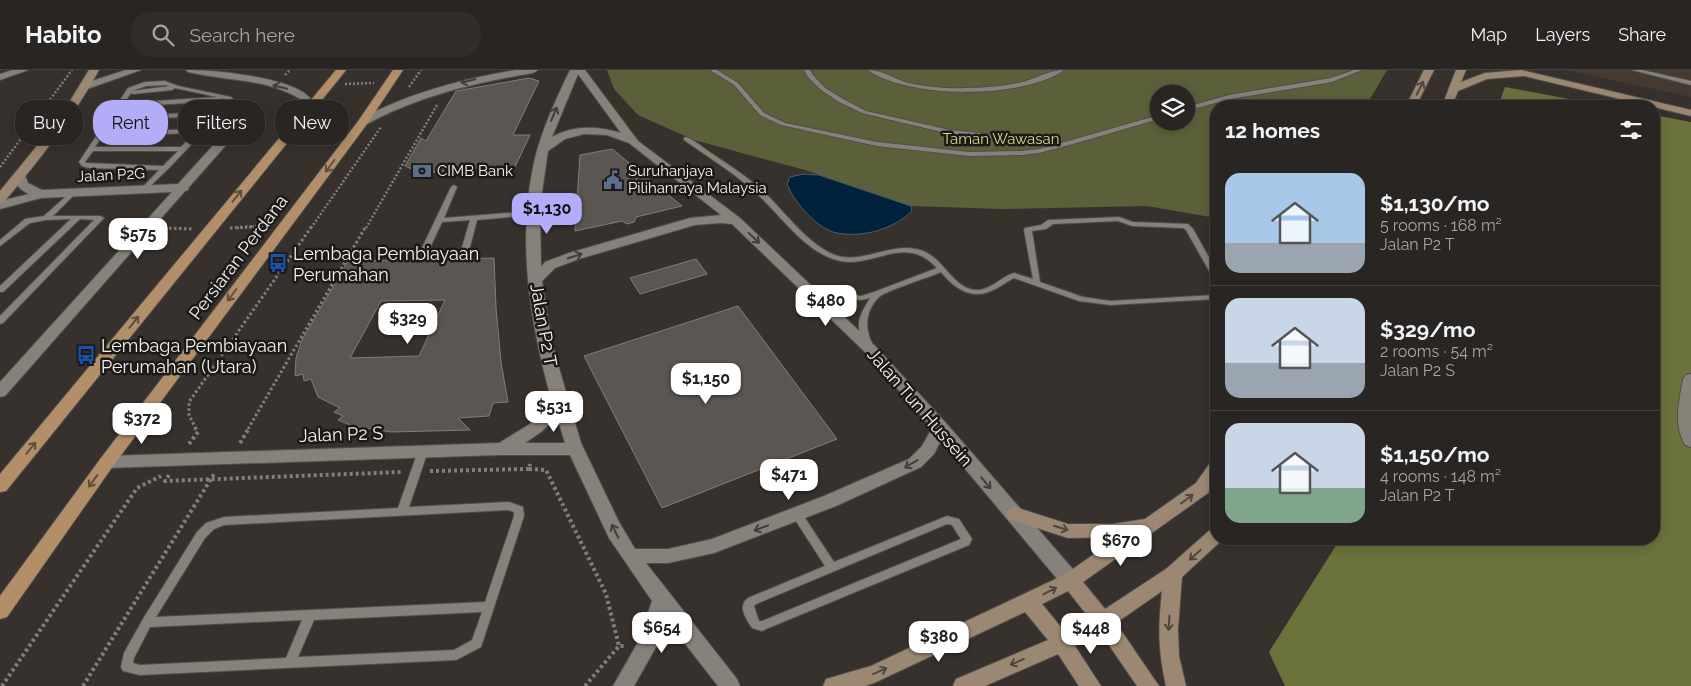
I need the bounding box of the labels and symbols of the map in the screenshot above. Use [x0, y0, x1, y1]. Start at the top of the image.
one-way arrow [460, 77, 476, 86]
one-way arrow [273, 81, 289, 91]
one-way arrow [1416, 81, 1425, 96]
one-way arrow [550, 107, 559, 122]
park label: Taman Wawasan [943, 130, 1059, 148]
one-way arrow [325, 159, 335, 173]
bank icon: CIMB Bank [411, 160, 433, 182]
place label: CIMB Bank [437, 162, 513, 180]
place label: Suruhanjaya Pilihanraya Malaysia [628, 162, 767, 197]
street label: Jalan P2G [77, 164, 145, 186]
public building icon: Suruhanjaya Pilihanraya Malaysia [602, 169, 624, 191]
one-way arrow [231, 190, 242, 203]
street label: Persiaran Perdana [184, 191, 292, 323]
pin: $1,130 [506, 192, 588, 235]
pin: $575 [108, 218, 168, 260]
one-way arrow [748, 232, 761, 244]
place label: Lembaga Pembiayaan Perumahan [293, 243, 479, 285]
one-way arrow [567, 250, 583, 260]
bus stop icon: Lembaga Pembiayaan Perumahan [267, 252, 289, 274]
street label: Jalan P2 T [526, 282, 562, 368]
pin: $480 [796, 284, 856, 327]
one-way arrow [227, 288, 237, 302]
pin: $329 [378, 302, 438, 345]
one-way arrow [128, 316, 139, 329]
place label: Lembaga Pembiayaan Perumahan (Utara) [101, 335, 287, 377]
bus stop icon: Lembaga Pembiayaan Perumahan (Utara) [75, 344, 97, 366]
street label: Jalan Tun Hussein [863, 344, 977, 470]
pin: $1,150 [665, 362, 747, 405]
pin: $531 [524, 390, 584, 433]
pin: $372 [112, 402, 172, 445]
street label: Jalan P2 S [299, 422, 384, 446]
one-way arrow [25, 442, 36, 455]
pin: $471 [759, 458, 819, 501]
one-way arrow [904, 460, 918, 470]
one-way arrow [88, 474, 98, 488]
one-way arrow [980, 476, 992, 489]
one-way arrow [1180, 494, 1194, 504]
one-way arrow [610, 524, 619, 539]
one-way arrow [754, 524, 770, 533]
one-way arrow [1053, 524, 1069, 534]
pin: $670 [1091, 524, 1151, 567]
one-way arrow [1188, 549, 1201, 561]
one-way arrow [1043, 586, 1058, 596]
pin: $654 [632, 612, 692, 654]
pin: $448 [1061, 612, 1121, 655]
one-way arrow [1164, 614, 1174, 630]
pin: $380 [909, 620, 969, 663]
one-way arrow [1010, 658, 1025, 668]
one-way arrow [872, 666, 887, 676]

